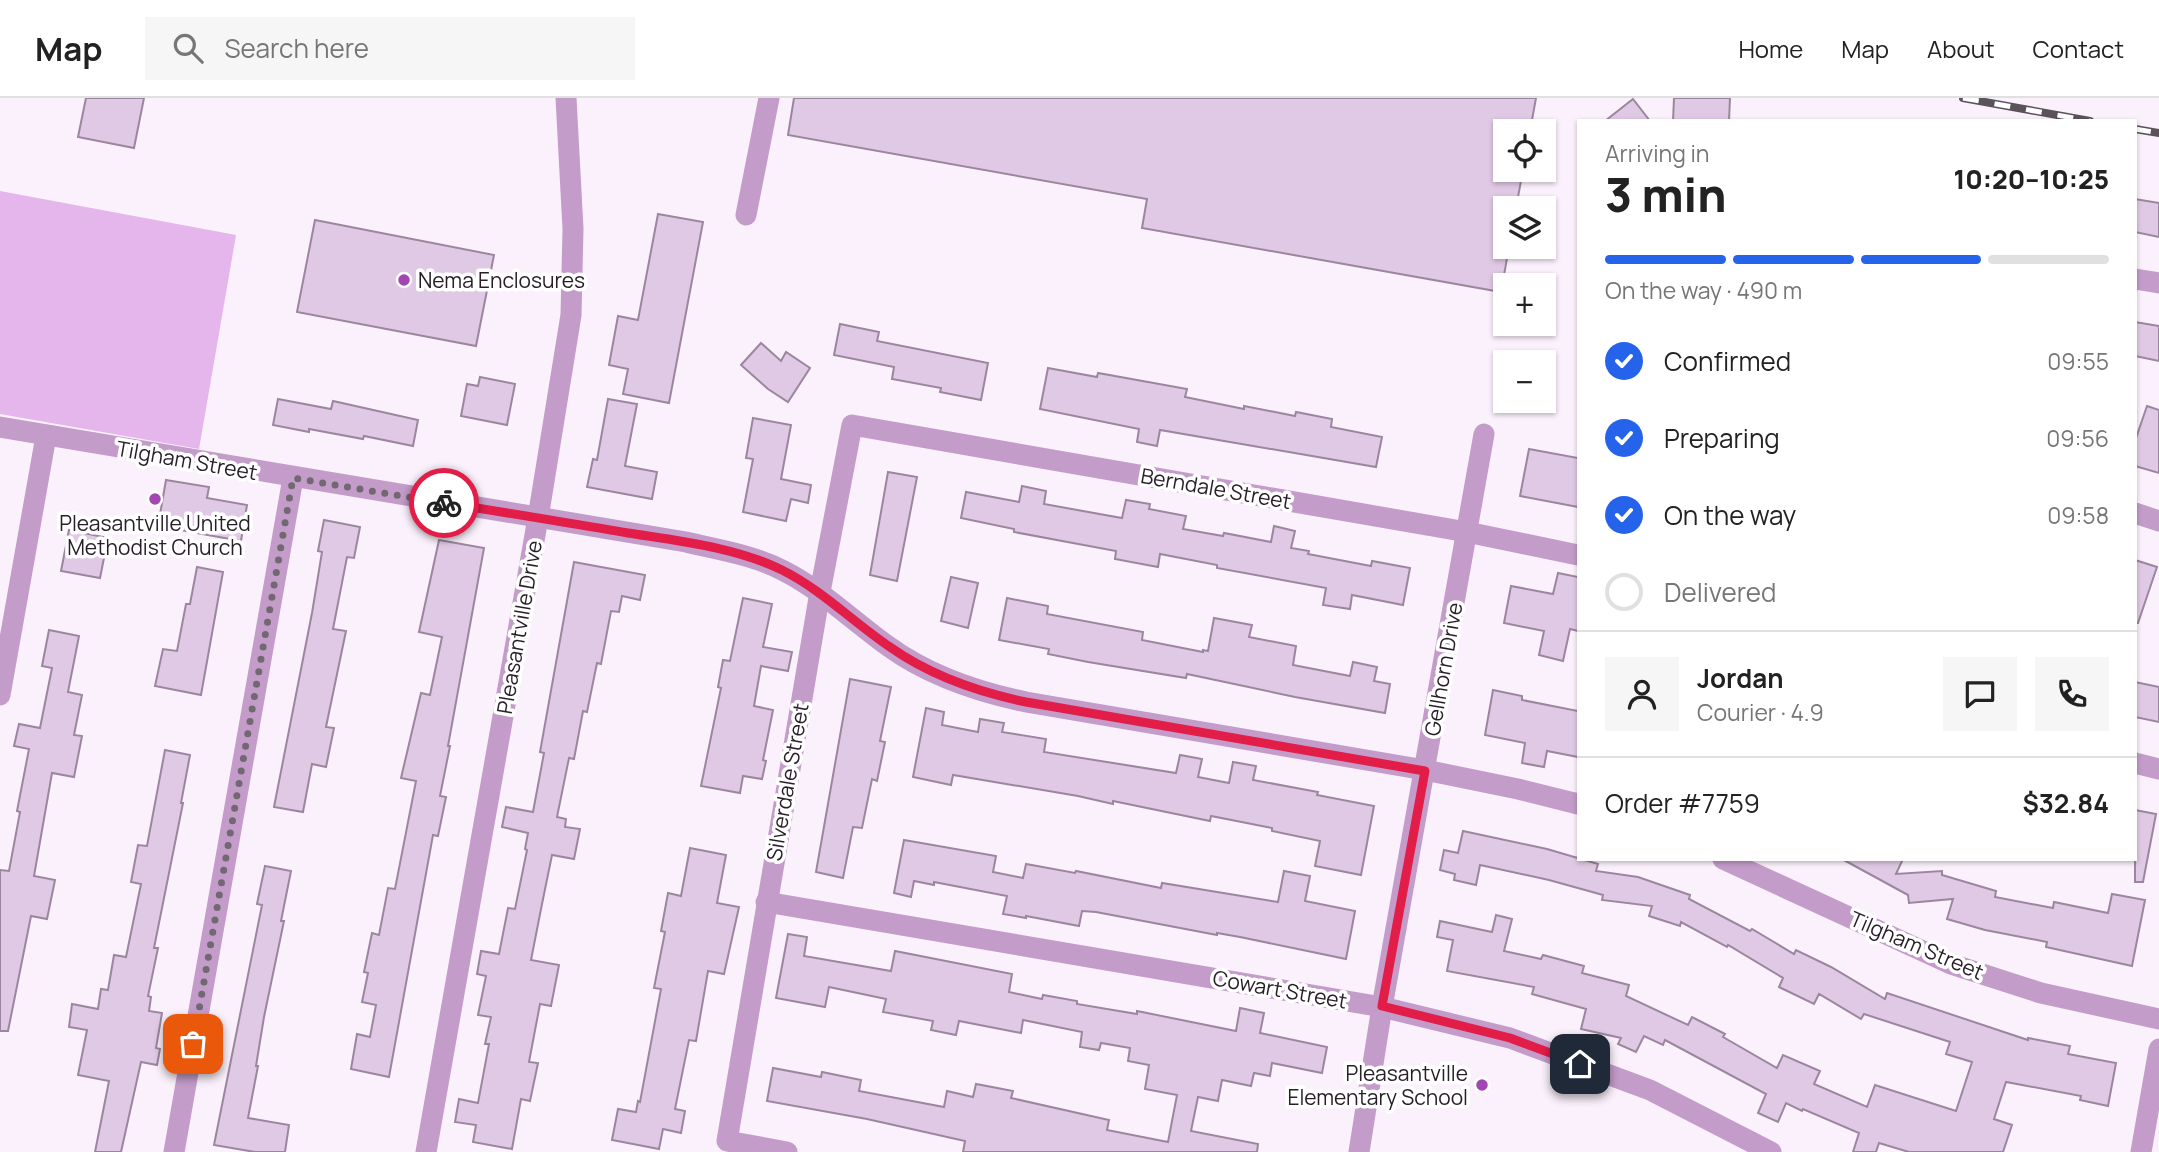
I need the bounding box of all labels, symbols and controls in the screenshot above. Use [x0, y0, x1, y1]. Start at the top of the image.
search box [145, 17, 635, 80]
text: Map [35, 26, 103, 71]
icon: search [169, 29, 207, 67]
text: Search here [225, 30, 369, 66]
text: Home [1738, 32, 1803, 65]
text: Map [1841, 32, 1889, 65]
text: About [1927, 32, 1995, 65]
text: Contact [2033, 32, 2124, 65]
map controls [1493, 119, 1556, 413]
button: locate [1493, 119, 1556, 182]
text: Arriving in [1605, 137, 1710, 169]
text: 10:20–10:25 [1953, 161, 2109, 197]
text: 3 min [1605, 163, 1726, 226]
button: layers [1493, 196, 1556, 259]
place label: Nema Enclosures [418, 266, 585, 294]
marker: Nema Enclosures [396, 272, 412, 288]
button: + [1493, 273, 1556, 336]
text: On the way · 490 m [1605, 274, 1802, 306]
icon: check [1605, 342, 1643, 380]
text: Confirmed [1664, 343, 1791, 379]
text: 09:55 [2047, 345, 2109, 377]
button: − [1493, 350, 1556, 413]
icon: check [1605, 419, 1643, 457]
text: Preparing [1664, 420, 1780, 456]
text: 09:56 [2046, 422, 2109, 454]
street label: Tilgham Street [114, 434, 260, 486]
street label: Berndale Street [1139, 461, 1293, 515]
courier [409, 468, 479, 538]
icon: bike [425, 484, 463, 522]
marker: Pleasantville United Methodist Church [147, 491, 163, 507]
icon: check [1605, 496, 1643, 534]
text: On the way [1664, 497, 1796, 533]
text: 09:58 [2047, 499, 2109, 531]
place label: Pleasantville United Methodist Church [59, 509, 251, 561]
street label: Pleasantville Drive [490, 538, 548, 716]
text: Delivered [1664, 574, 1776, 610]
street label: Gellhorn Drive [1417, 600, 1469, 738]
button: person [1605, 657, 1679, 731]
button: chat [1943, 657, 2017, 731]
button: phone [2035, 657, 2109, 731]
text: Jordan [1697, 660, 1783, 696]
text: Courier · 4.9 [1697, 696, 1824, 728]
street label: Silverdale Street [759, 701, 815, 863]
text: Order #7759 [1605, 785, 1760, 821]
text: $32.84 [2022, 785, 2109, 821]
street label: Tilgham Street [1846, 904, 1988, 986]
street label: Cowart Street [1211, 963, 1349, 1015]
pin [163, 1014, 223, 1074]
icon: bag [174, 1025, 212, 1063]
pin [1550, 1034, 1610, 1094]
icon: home [1561, 1045, 1599, 1083]
place label: Pleasantville Elementary School [1287, 1059, 1468, 1111]
marker: Pleasantville Elementary School [1474, 1077, 1490, 1093]

